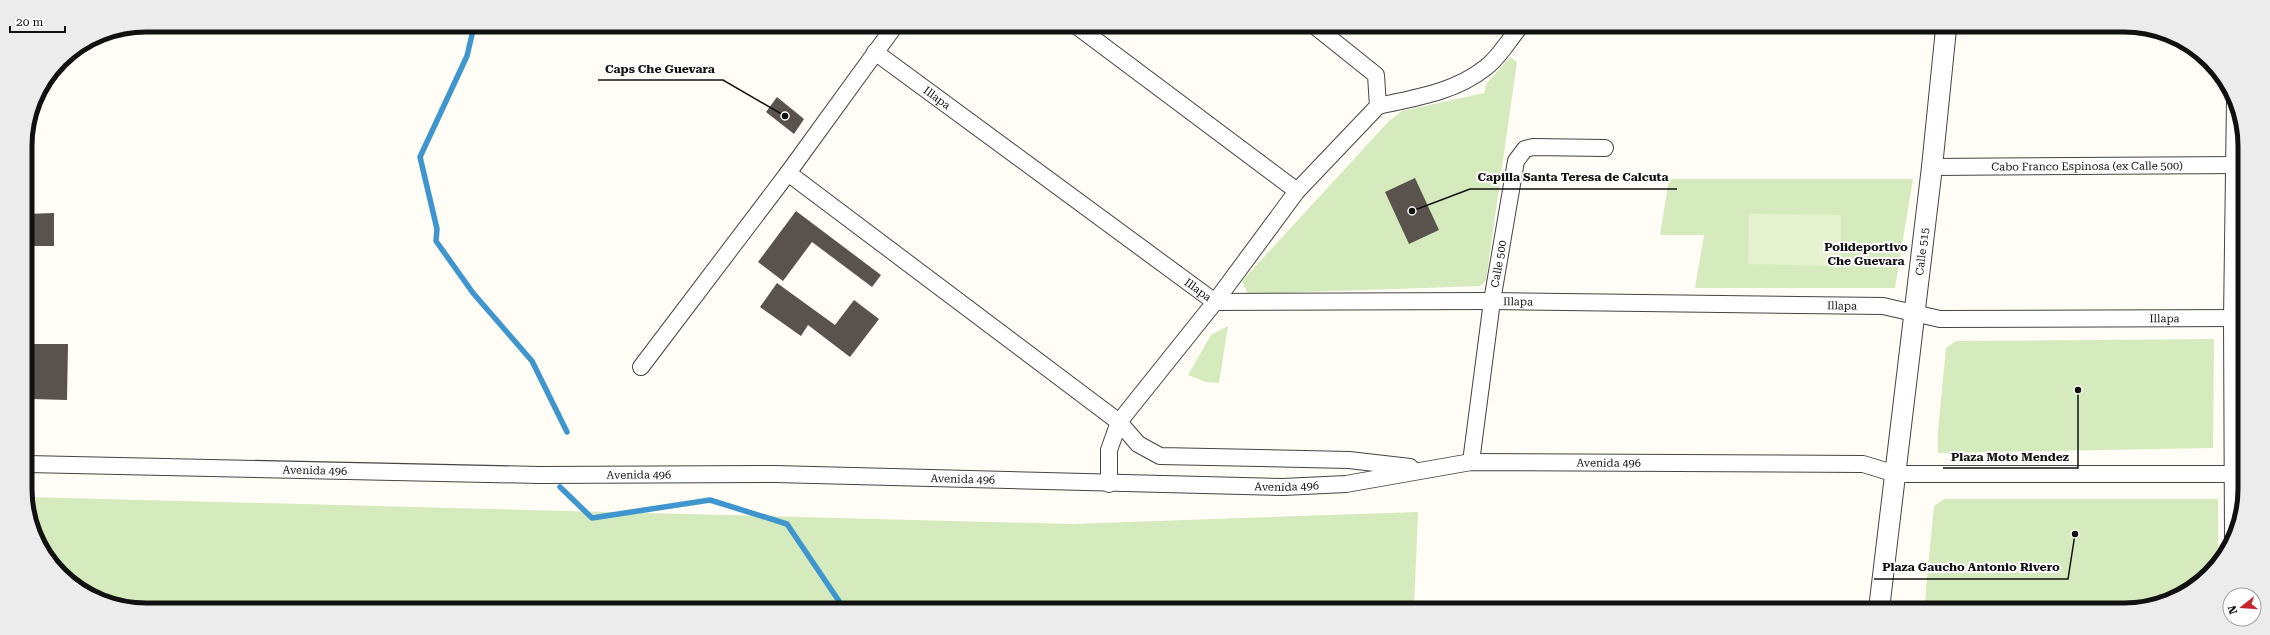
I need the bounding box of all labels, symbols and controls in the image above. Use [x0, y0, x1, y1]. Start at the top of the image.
scale bar [10, 8, 65, 34]
text: 20 m [16, 15, 43, 29]
callout: Caps Che Guevara [598, 56, 723, 80]
text: Caps Che Guevara [605, 62, 715, 76]
street label: Illapa [921, 84, 953, 112]
street label: Cabo Franco Espinosa (ex Calle 500) [1991, 159, 2183, 174]
callout: Capilla Santa Teresa de Calcuta [1470, 165, 1677, 189]
text: Capilla Santa Teresa de Calcuta [1477, 170, 1669, 184]
street label: Calle 515 [1913, 227, 1932, 276]
street label: Calle 500 [1488, 239, 1509, 289]
district label: Polideportivo Che Guevara [1824, 240, 1908, 268]
street label: Illapa [1182, 276, 1214, 304]
street label: Illapa [1503, 295, 1533, 309]
street label: Illapa [1827, 299, 1857, 313]
street label: Illapa [2149, 312, 2180, 325]
callout: Plaza Moto Mendez [1943, 444, 2078, 468]
text: Plaza Moto Mendez [1951, 450, 2069, 464]
street label: Avenida 496 [1576, 457, 1641, 470]
street label: Avenida 496 [283, 463, 347, 478]
street label: Avenida 496 [607, 468, 671, 482]
street label: Avenida 496 [930, 472, 995, 487]
street label: Avenida 496 [1254, 479, 1319, 494]
callout: Plaza Gaucho Antonio Rivero [1874, 555, 2068, 579]
text: Plaza Gaucho Antonio Rivero [1882, 560, 2060, 574]
north arrow [2222, 587, 2262, 627]
text: N [2225, 603, 2240, 616]

